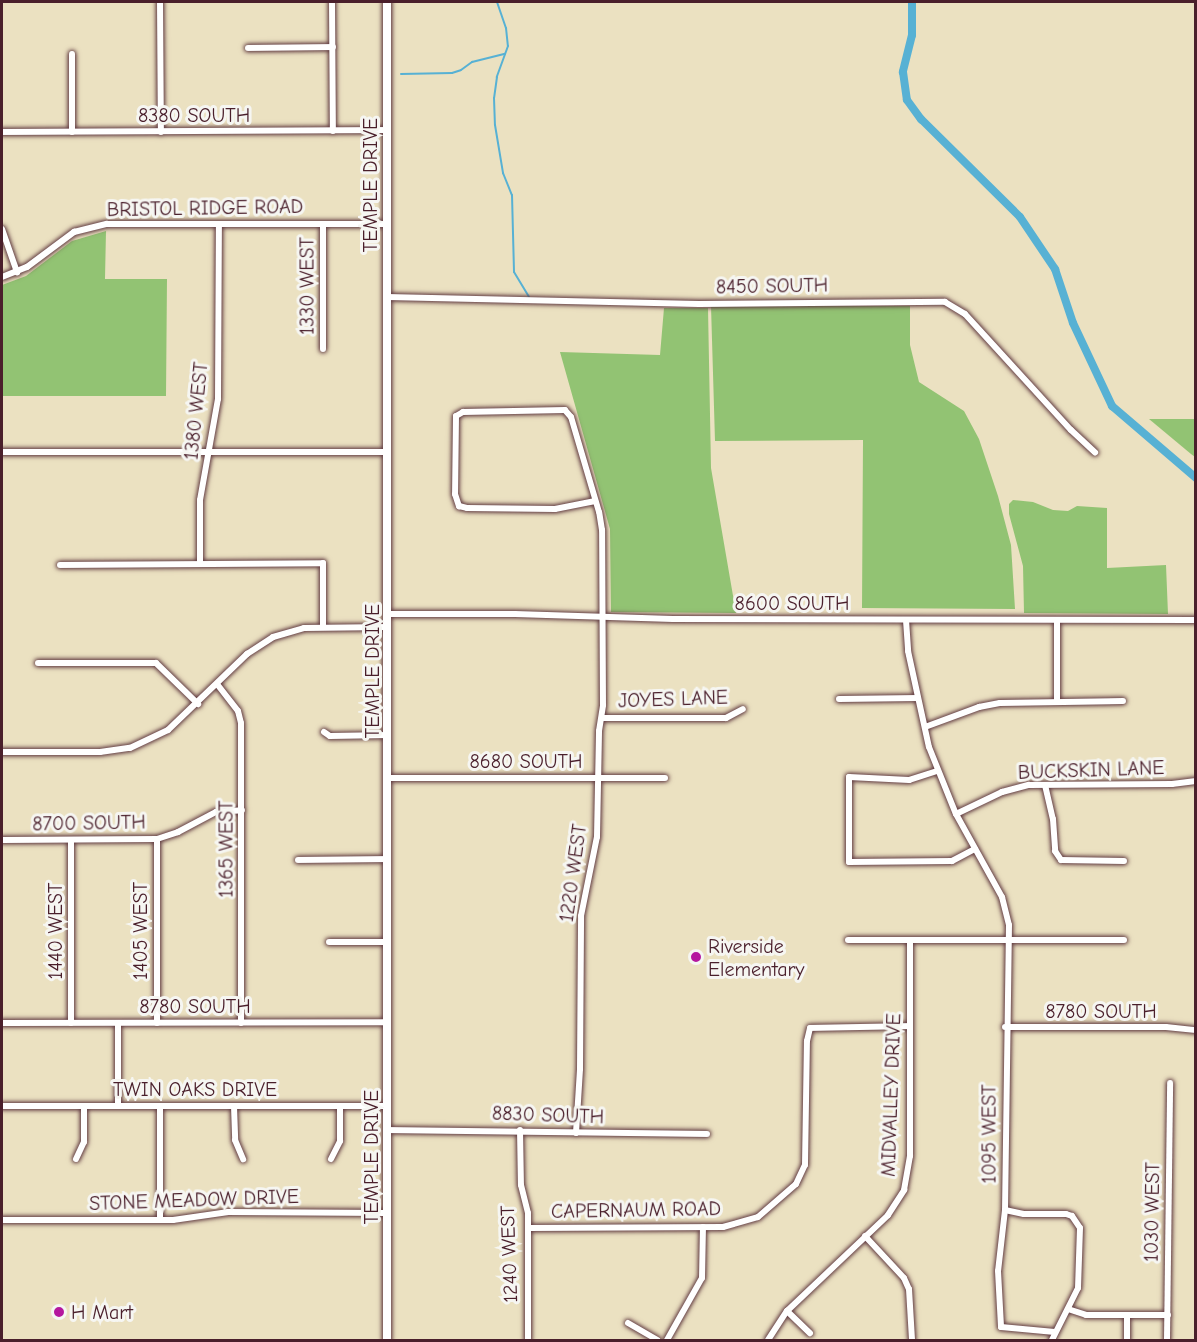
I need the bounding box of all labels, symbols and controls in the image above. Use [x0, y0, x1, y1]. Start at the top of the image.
street label: 8380 SOUTH [138, 103, 250, 127]
street label: TEMPLE DRIVE [358, 118, 382, 252]
street label: BRISTOL RIDGE ROAD [107, 194, 303, 222]
street label: 1330 WEST [295, 237, 319, 335]
street label: 8450 SOUTH [716, 273, 828, 299]
street label: 1380 WEST [179, 361, 213, 461]
street label: 8600 SOUTH [735, 591, 849, 615]
street label: TEMPLE DRIVE [360, 604, 384, 738]
street label: JOYES LANE [618, 685, 728, 713]
street label: 8680 SOUTH [470, 749, 582, 773]
street label: BUCKSKIN LANE [1017, 755, 1165, 785]
street label: 1365 WEST [214, 800, 238, 898]
street label: 8700 SOUTH [32, 810, 146, 836]
street label: 1220 WEST [554, 823, 592, 923]
street label: 1405 WEST [128, 882, 152, 980]
street label: 1440 WEST [43, 883, 67, 979]
place label: Riverside Elementary [708, 934, 804, 981]
marker: Riverside Elementary [689, 950, 703, 964]
street label: 8780 SOUTH [139, 994, 251, 1018]
street label: 8780 SOUTH [1045, 999, 1157, 1023]
street label: MIDVALLEY DRIVE [876, 1013, 906, 1177]
street label: TWIN OAKS DRIVE [113, 1077, 277, 1101]
street label: 1095 WEST [977, 1084, 1001, 1184]
street label: TEMPLE DRIVE [359, 1090, 383, 1224]
street label: 8830 SOUTH [492, 1101, 604, 1129]
street label: 1030 WEST [1139, 1162, 1165, 1262]
street label: STONE MEADOW DRIVE [89, 1184, 299, 1216]
street label: CAPERNAUM ROAD [551, 1197, 721, 1223]
street label: 1240 WEST [495, 1205, 523, 1303]
place label: H Mart [71, 1300, 133, 1324]
marker: H Mart [52, 1305, 66, 1319]

